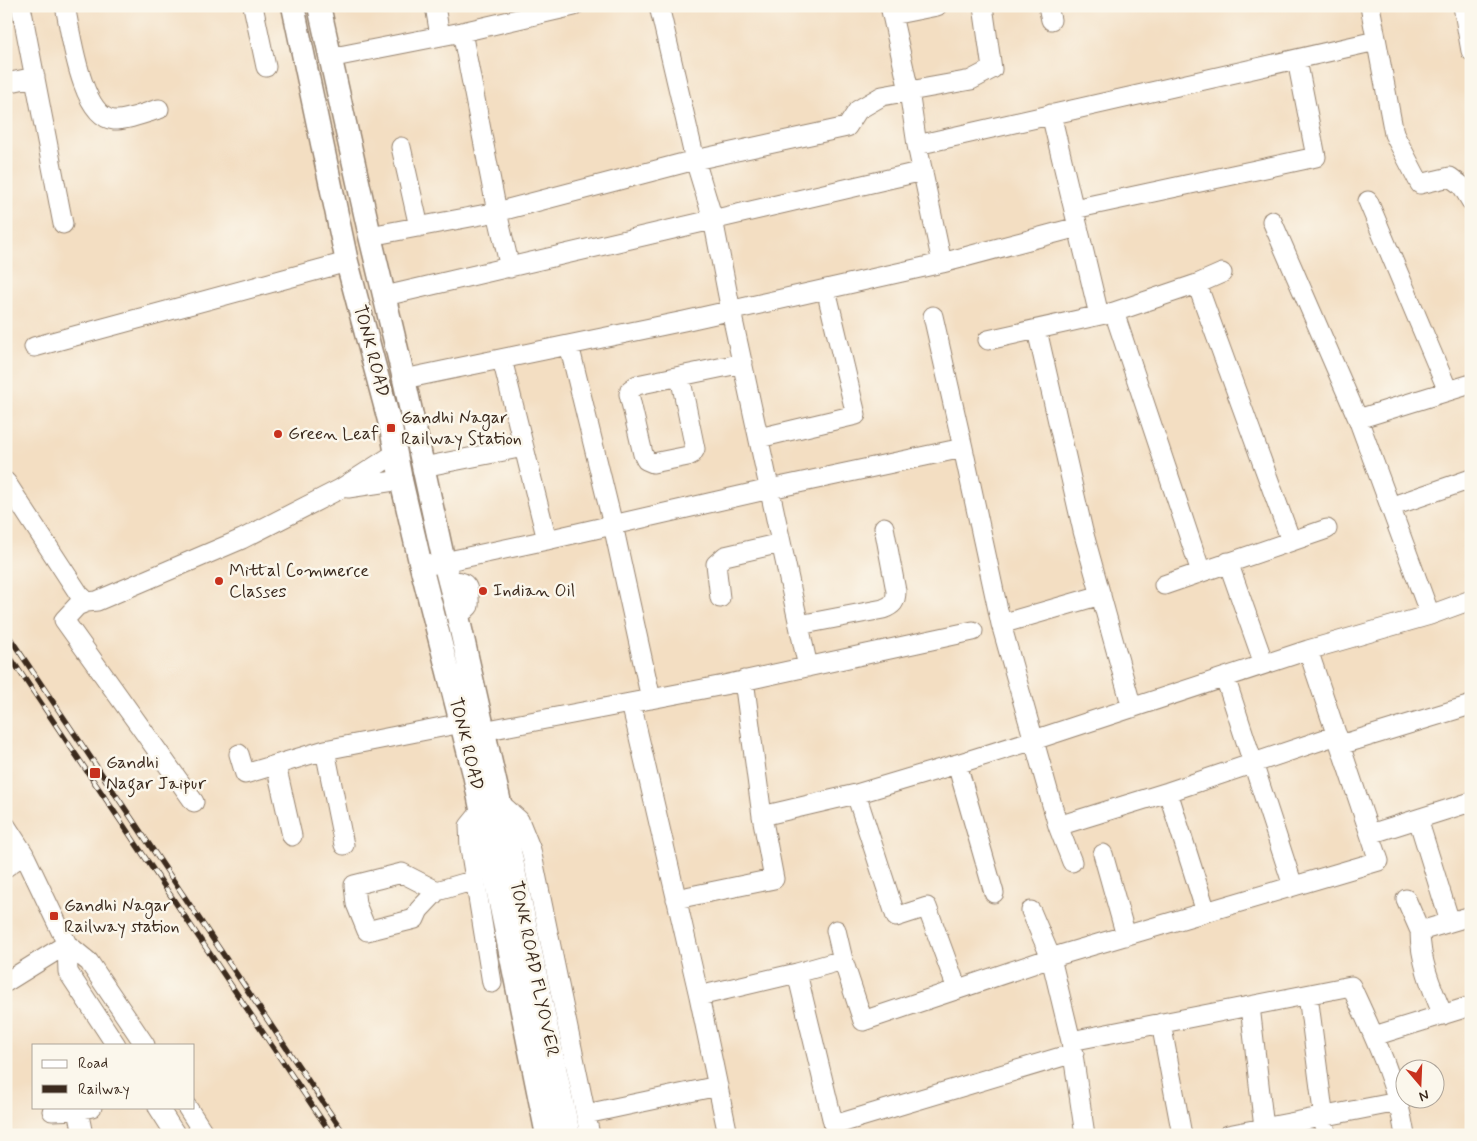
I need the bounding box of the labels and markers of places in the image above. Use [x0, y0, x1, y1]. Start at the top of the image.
place label: Gandhi Nagar Railway Station [401, 406, 522, 451]
place label: Green Leaf [288, 422, 379, 446]
marker: Gandhi Nagar Railway Station [385, 422, 397, 434]
marker: Green Leaf [272, 428, 284, 440]
place label: Mittal Commerce Classes [229, 559, 369, 604]
marker: Mittal Commerce Classes [213, 575, 225, 587]
place label: Indian Oil [493, 579, 575, 603]
marker: Indian Oil [477, 585, 489, 597]
place label: Gandhi Nagar Jaipur [106, 751, 207, 798]
marker: Gandhi Nagar Jaipur [88, 766, 102, 780]
place label: Gandhi Nagar Railway station [64, 894, 180, 939]
marker: Gandhi Nagar Railway station [48, 910, 60, 922]

